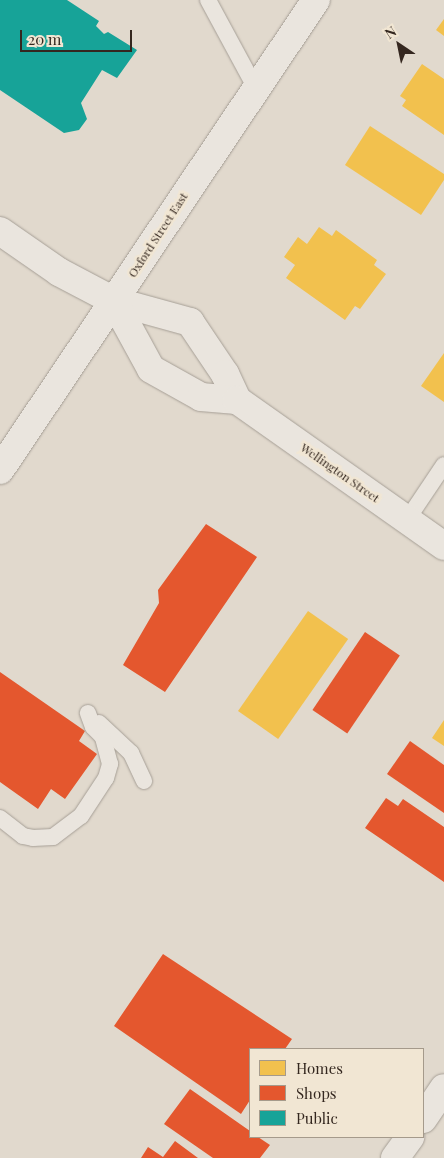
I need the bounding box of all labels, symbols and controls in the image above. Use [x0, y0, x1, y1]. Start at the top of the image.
scale bar [22, 20, 135, 52]
north arrow [374, 20, 424, 70]
text: N [381, 21, 400, 43]
text: 20 m [28, 29, 61, 49]
street label: Oxford Street East [125, 190, 191, 280]
street label: Wellington Street [298, 440, 382, 506]
legend [249, 1048, 424, 1138]
text: Homes [296, 1058, 343, 1078]
text: Shops [296, 1083, 337, 1103]
text: Public [296, 1108, 338, 1128]

